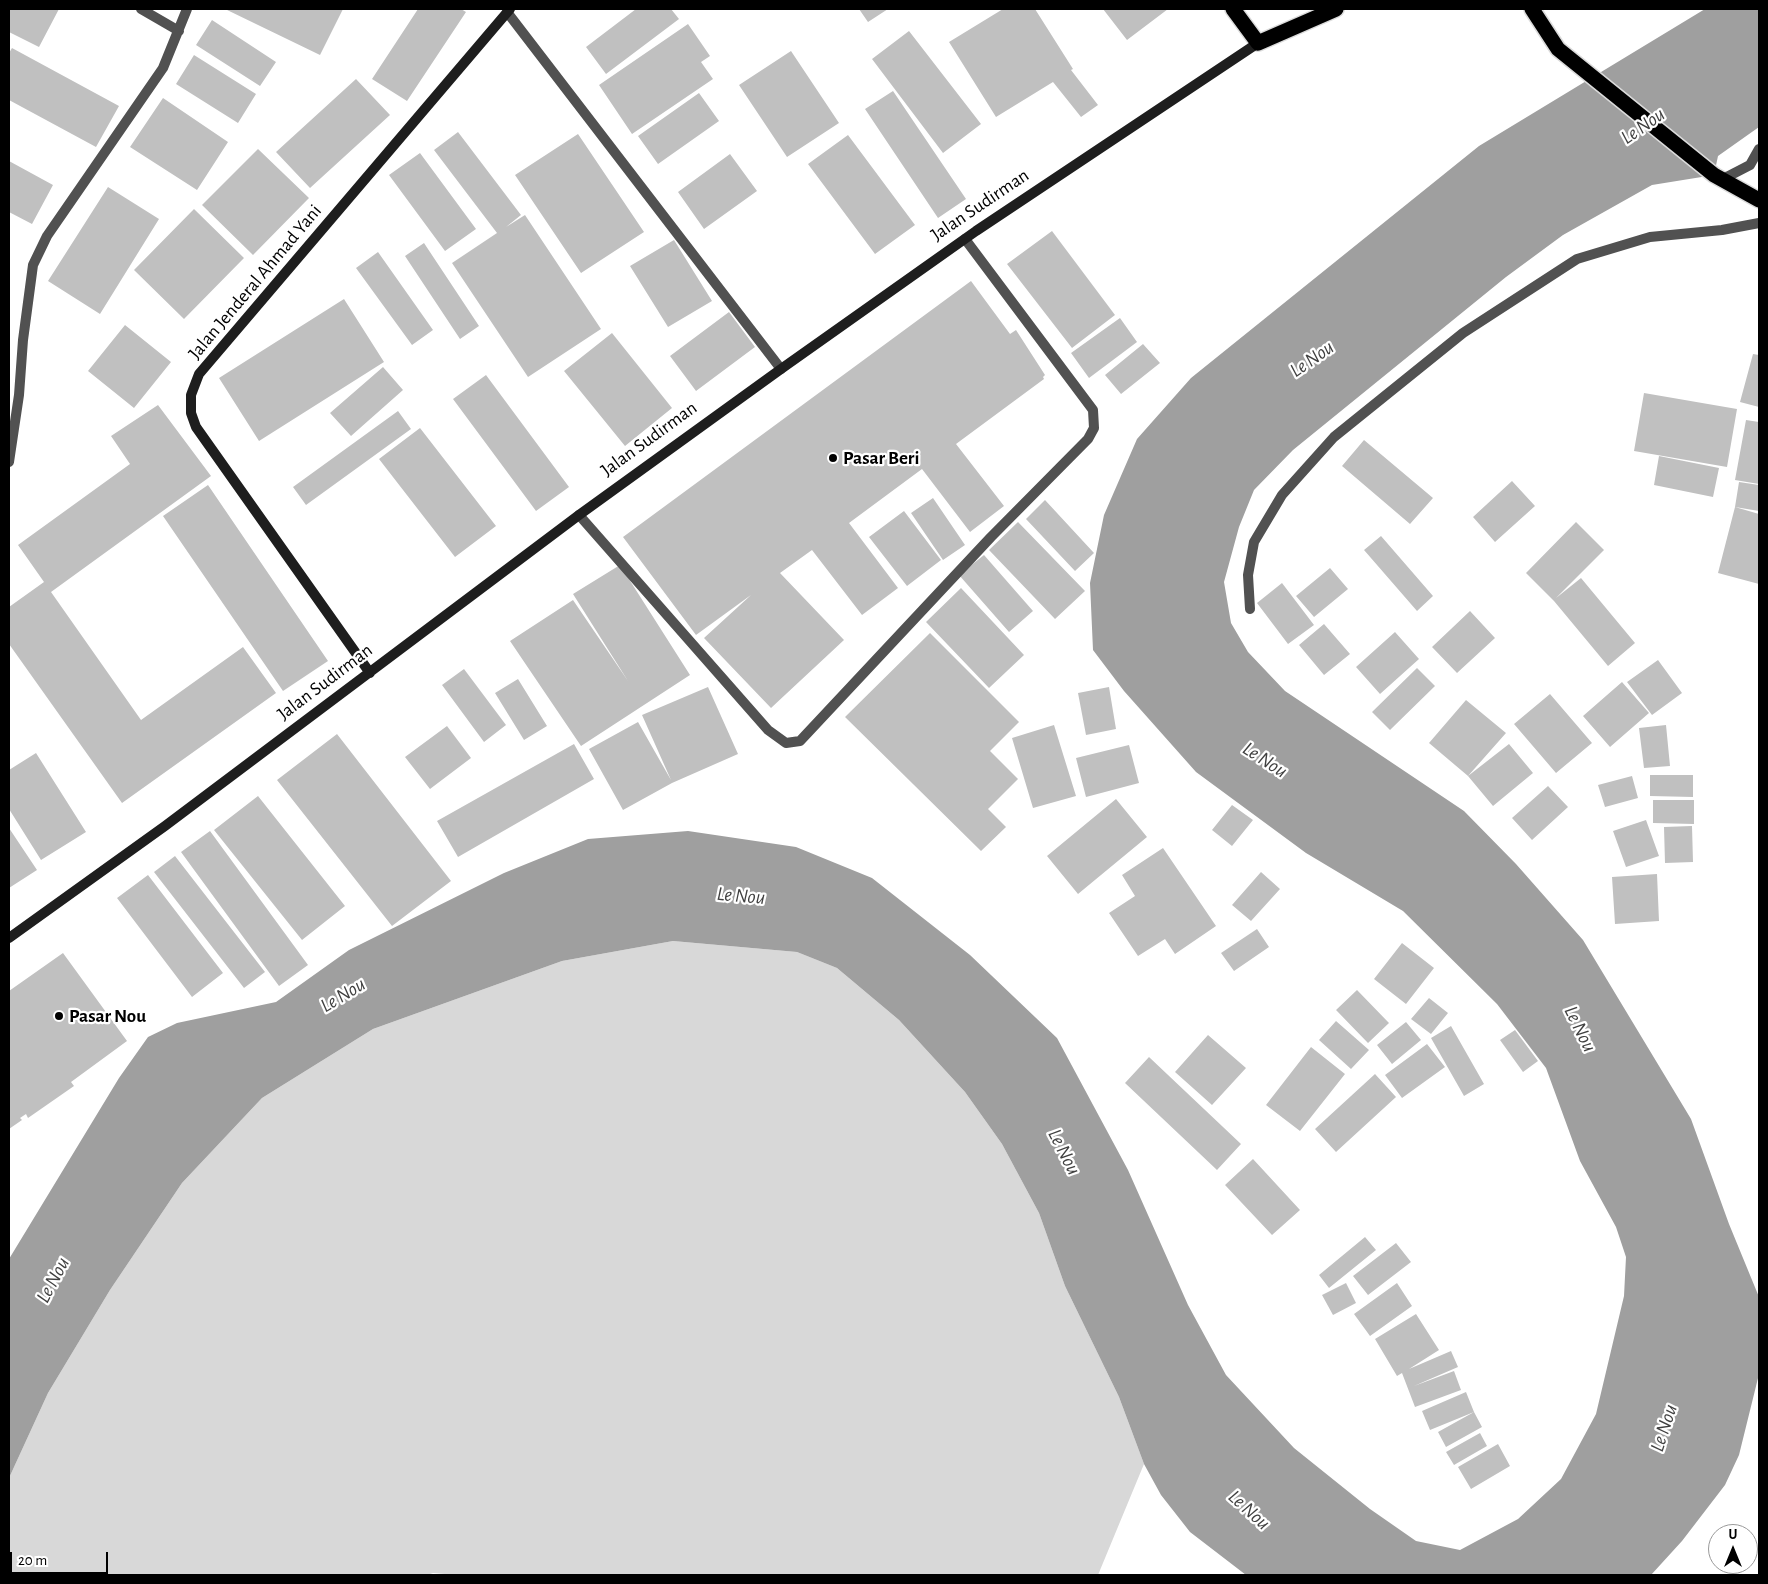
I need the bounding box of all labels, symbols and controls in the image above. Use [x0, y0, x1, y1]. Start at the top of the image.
water label: Le Nou [1616, 102, 1670, 150]
street label: Jalan Sudirman [927, 164, 1033, 246]
street label: Jalan Jenderal Ahmad Yani [184, 200, 326, 364]
water label: Le Nou [1285, 335, 1339, 383]
street label: Jalan Sudirman [596, 396, 702, 482]
place label: Pasar Beri [843, 447, 919, 469]
marker: Pasar Beri [827, 452, 839, 464]
street label: Jalan Sudirman [273, 639, 377, 725]
water label: Le Nou [1238, 737, 1292, 783]
water label: Le Nou [716, 882, 766, 910]
water label: Le Nou [316, 972, 370, 1018]
water label: Le Nou [1559, 1002, 1601, 1056]
place label: Pasar Nou [69, 1005, 146, 1027]
marker: Pasar Nou [53, 1010, 65, 1022]
water label: Le Nou [1042, 1125, 1086, 1179]
water label: Le Nou [31, 1253, 75, 1307]
water label: Le Nou [1645, 1401, 1683, 1455]
water label: Le Nou [1223, 1485, 1275, 1535]
north arrow [1708, 1524, 1758, 1574]
text: U [1729, 1528, 1737, 1542]
scale bar [12, 1542, 110, 1574]
text: 20 m [18, 1553, 47, 1568]

